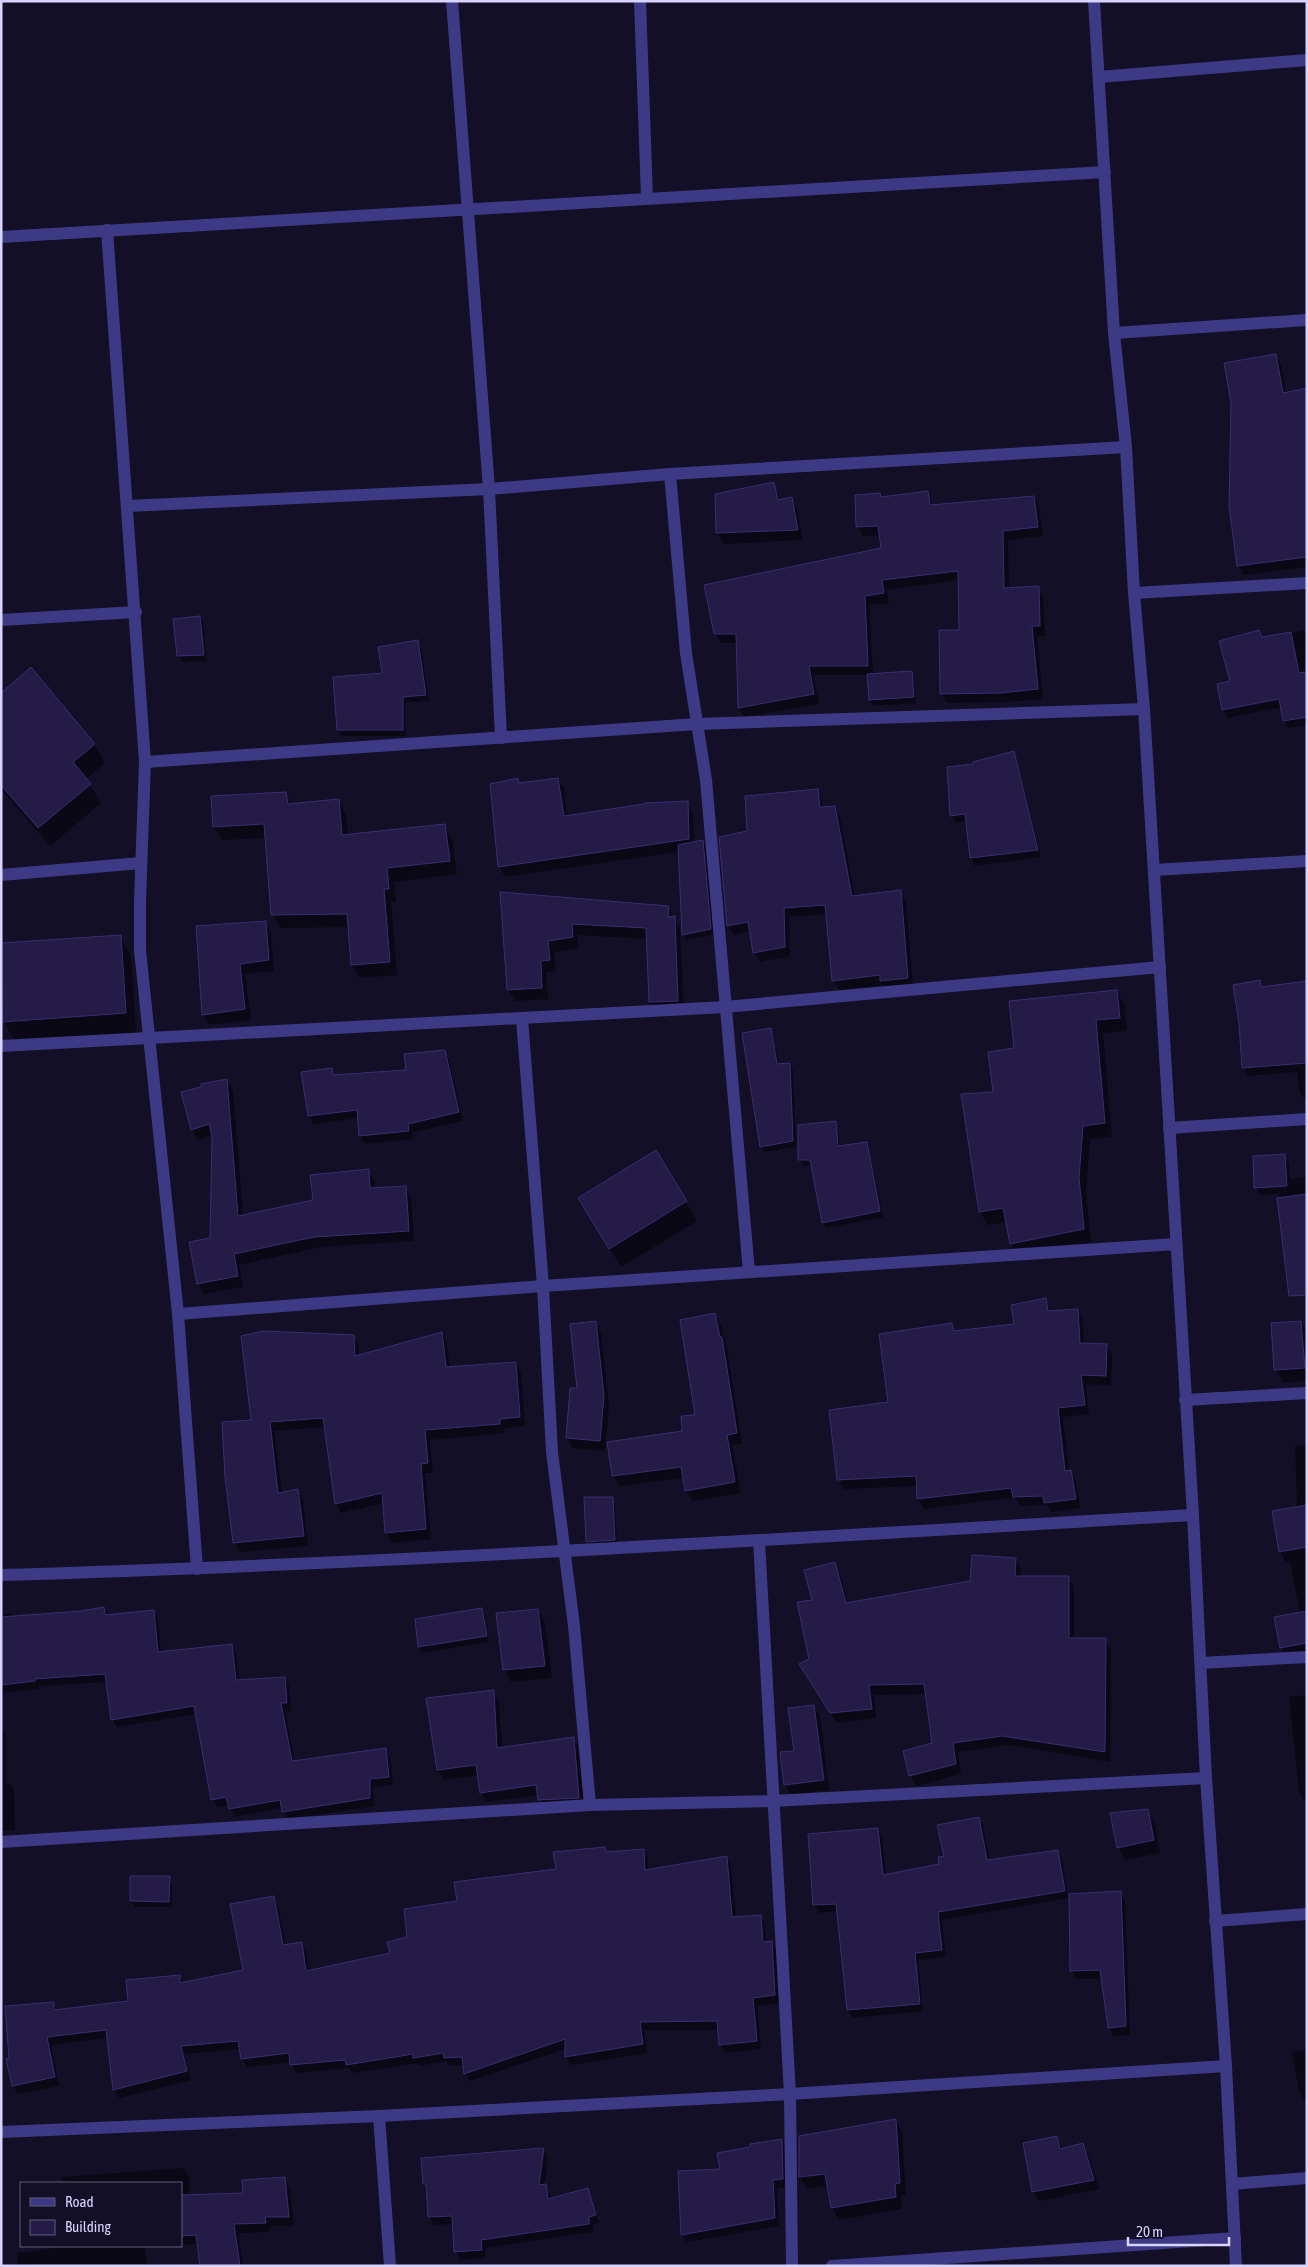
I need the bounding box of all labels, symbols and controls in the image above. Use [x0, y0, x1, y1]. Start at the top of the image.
legend [20, 2182, 182, 2247]
text: Road [65, 2193, 94, 2210]
scale bar [1128, 2214, 1229, 2246]
text: Building [65, 2218, 111, 2235]
text: 20 m [1136, 2223, 1163, 2240]

